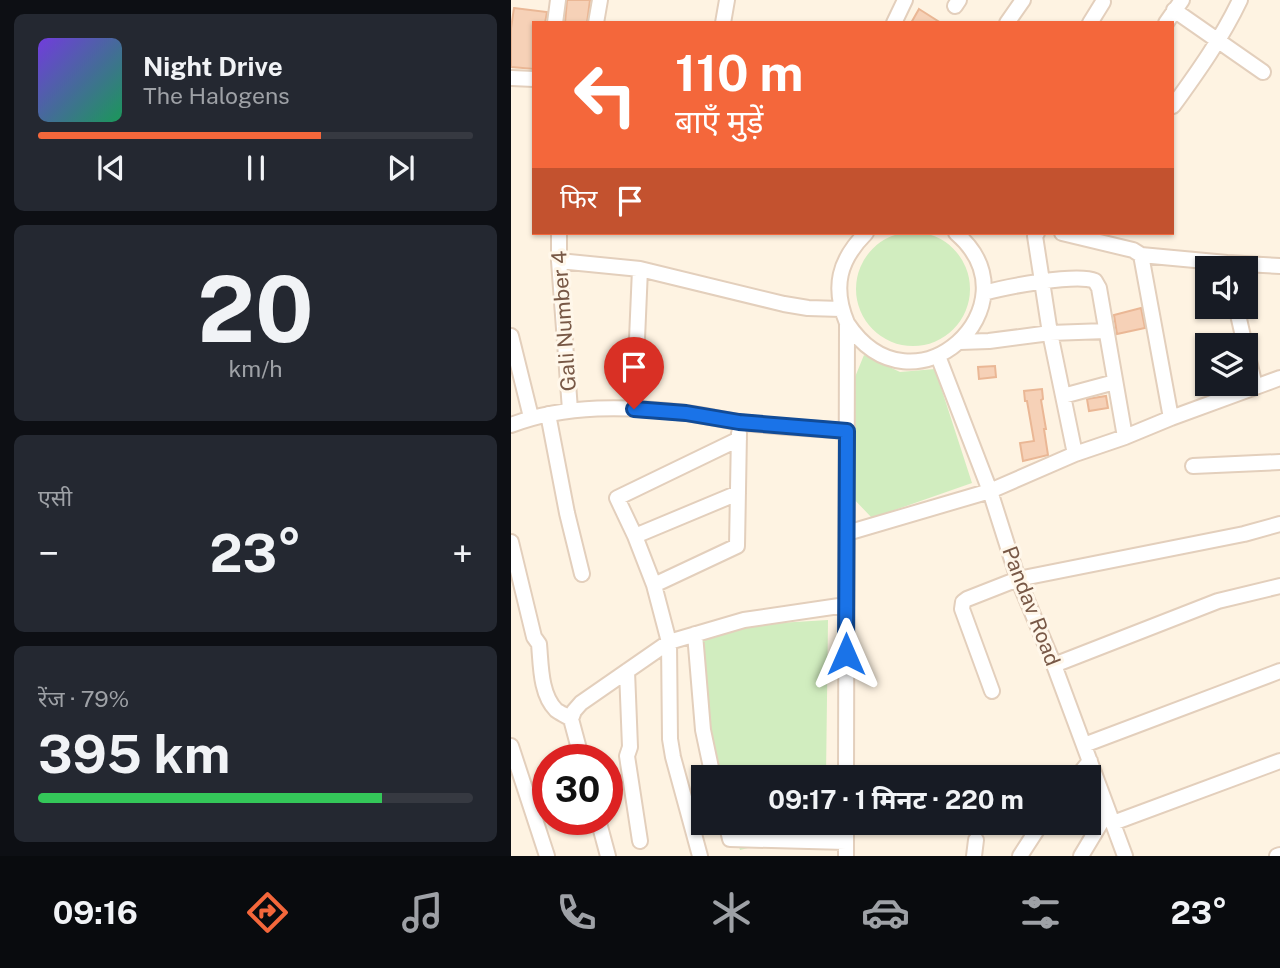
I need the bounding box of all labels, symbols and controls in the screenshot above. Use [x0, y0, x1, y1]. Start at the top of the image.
text: 110 m [675, 44, 803, 102]
icon: left [560, 49, 651, 140]
text: Night Drive [143, 51, 283, 82]
text: The Halogens [143, 82, 290, 109]
text: बाएँ मुड़ें [675, 103, 763, 140]
icon: previous [92, 149, 130, 187]
icon: pause [237, 149, 275, 187]
icon: next [382, 149, 420, 187]
icon: arrive [611, 182, 649, 220]
text: फिर [560, 183, 597, 214]
street label: Gali Number 4 [546, 250, 581, 392]
text: 20 [197, 256, 314, 362]
map controls [1195, 256, 1258, 396]
button: sound [1195, 256, 1258, 319]
button: layers [1195, 333, 1258, 396]
pin [604, 337, 664, 409]
icon: arrive [615, 348, 653, 386]
text: km/h [228, 355, 283, 382]
text: एसी [38, 484, 72, 511]
text: 23° [209, 523, 302, 584]
text: − [38, 531, 59, 576]
text: + [452, 531, 473, 576]
street label: Pandav Road [997, 543, 1066, 669]
position arrow [809, 617, 883, 691]
text: रेंज · 79% [38, 685, 129, 712]
text: 395 km [38, 724, 230, 785]
speed limit sign: 30 [532, 744, 623, 835]
text: 09:17 · 1 मिनट · 220 m [768, 784, 1024, 815]
icon: directions [243, 888, 292, 937]
icon: music [398, 888, 447, 937]
icon: phone [552, 888, 601, 937]
icon: climate [707, 888, 756, 937]
icon: car [861, 888, 910, 937]
icon: filters [1016, 888, 1065, 937]
text: 09:16 [53, 894, 138, 931]
text: 23° [1170, 894, 1227, 931]

